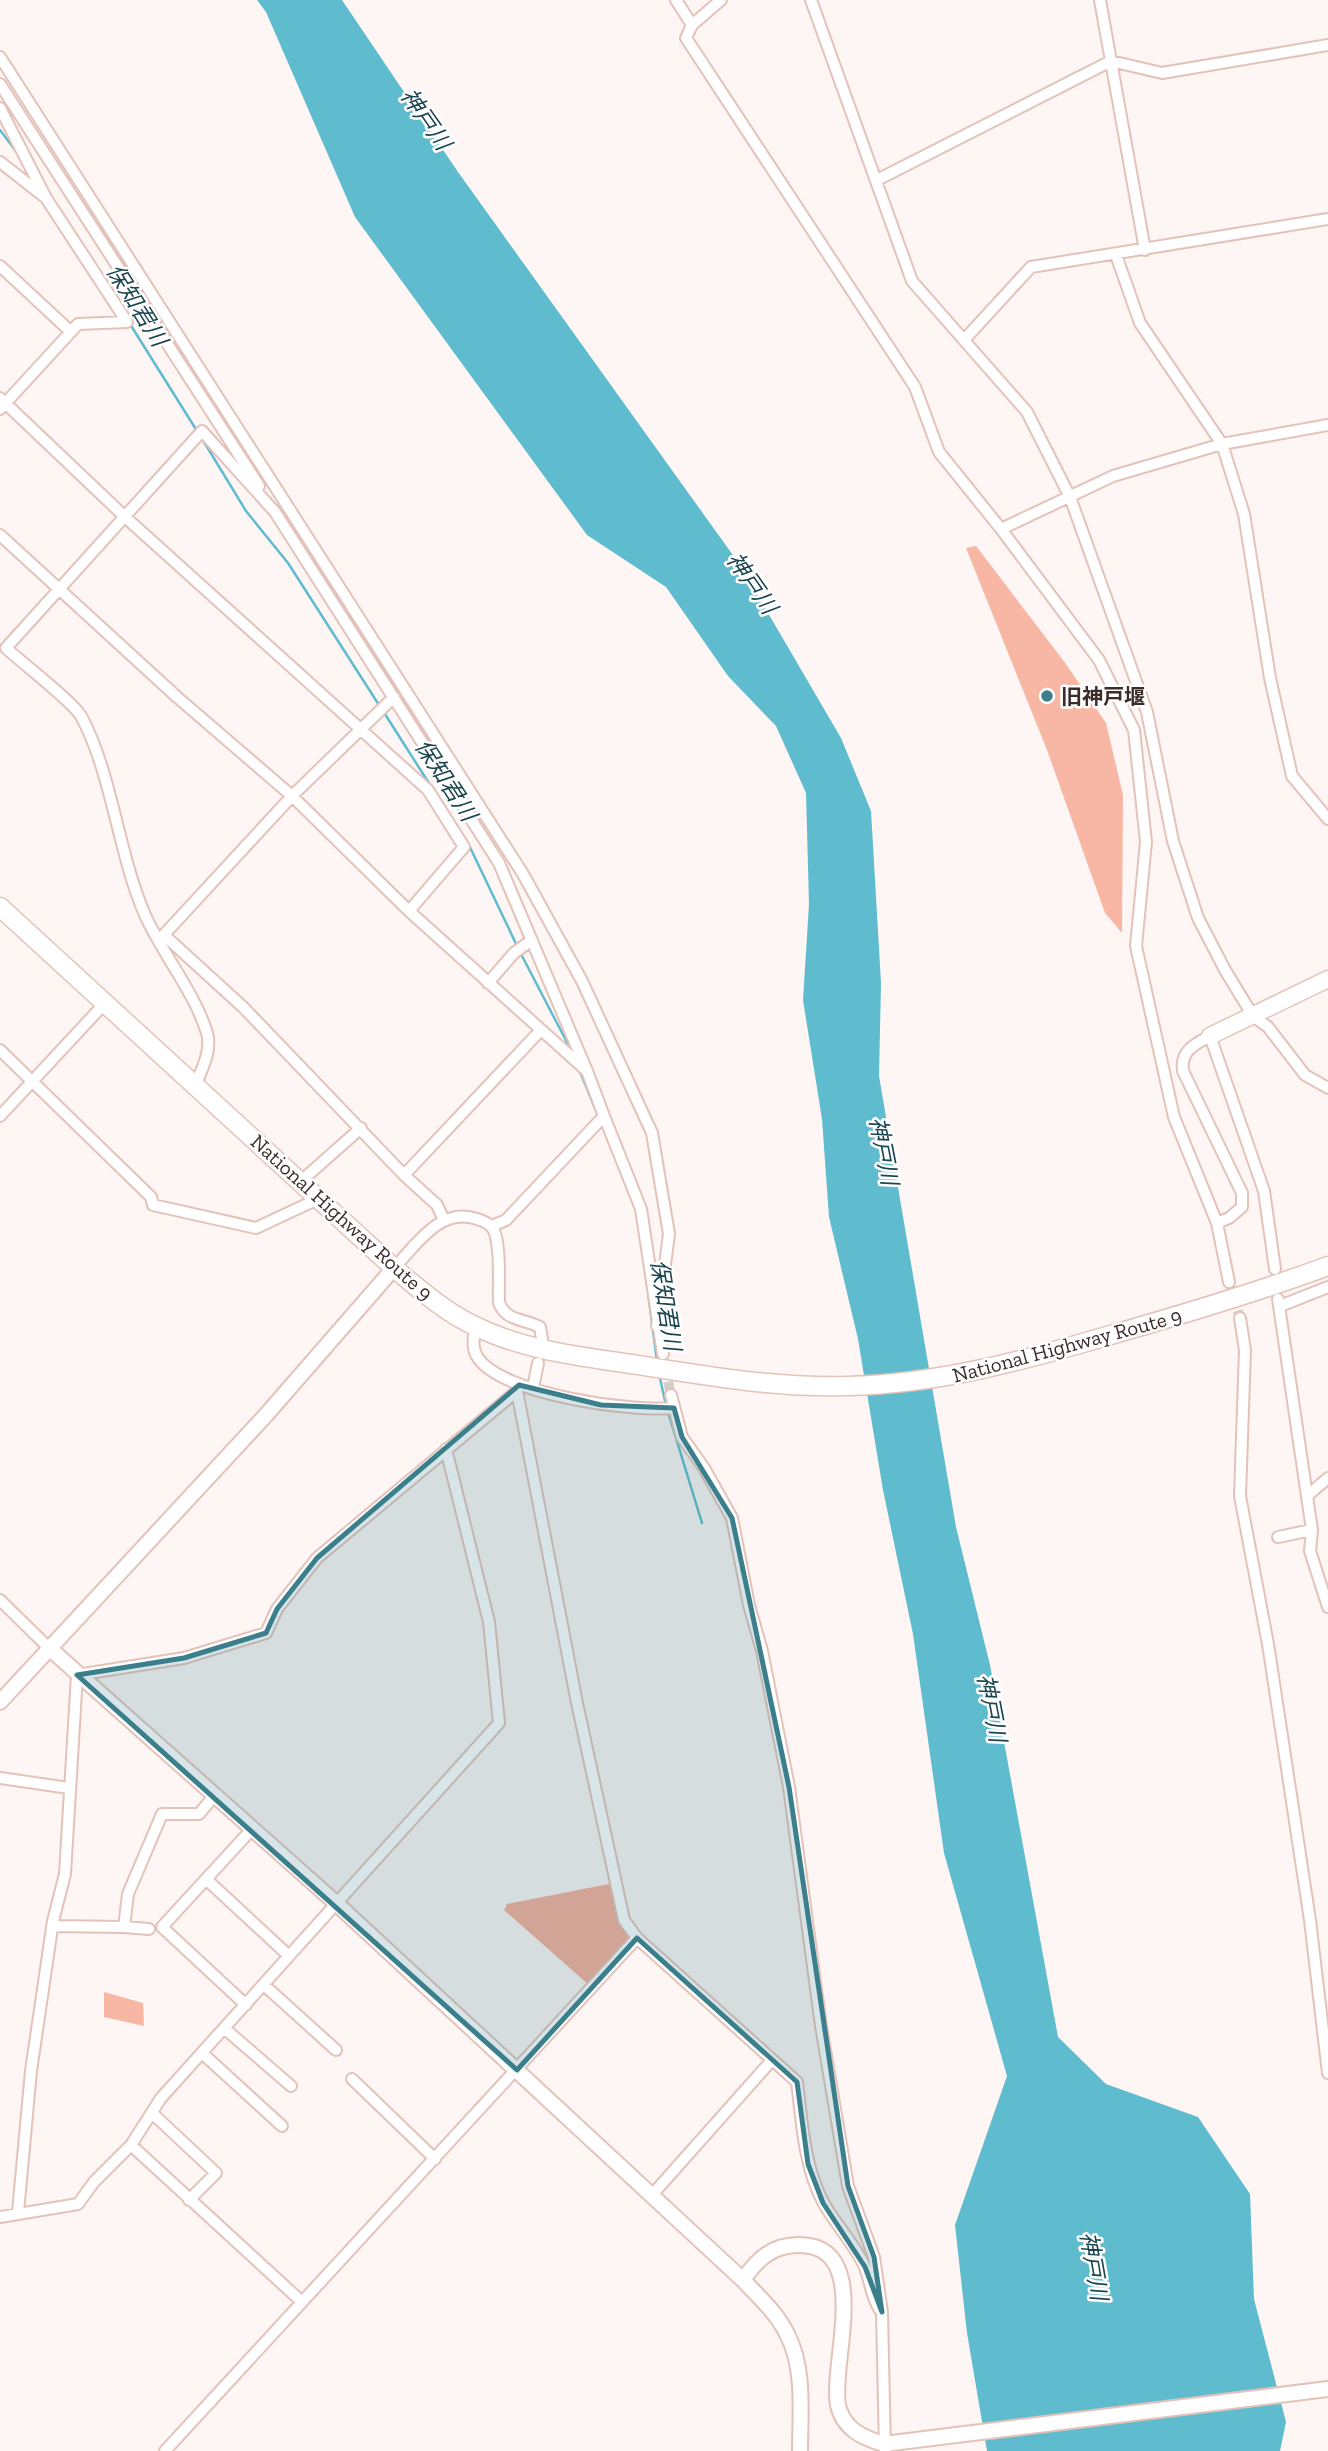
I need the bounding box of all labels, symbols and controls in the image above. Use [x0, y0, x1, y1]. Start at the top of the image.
water label: 神戸川 [395, 83, 459, 158]
water label: 保知君川 [101, 259, 175, 354]
water label: 神戸川 [721, 547, 785, 622]
place label: 旧神戸堰 [1061, 684, 1145, 709]
marker: 旧神戸堰 [1039, 688, 1055, 704]
water label: 保知君川 [409, 734, 484, 829]
water label: 神戸川 [864, 1114, 905, 1190]
street label: National Highway Route 9 [246, 1129, 438, 1305]
water label: 保知君川 [645, 1257, 687, 1356]
street label: National Highway Route 9 [950, 1302, 1184, 1388]
water label: 神戸川 [972, 1671, 1013, 1747]
water label: 神戸川 [1074, 2230, 1114, 2305]

